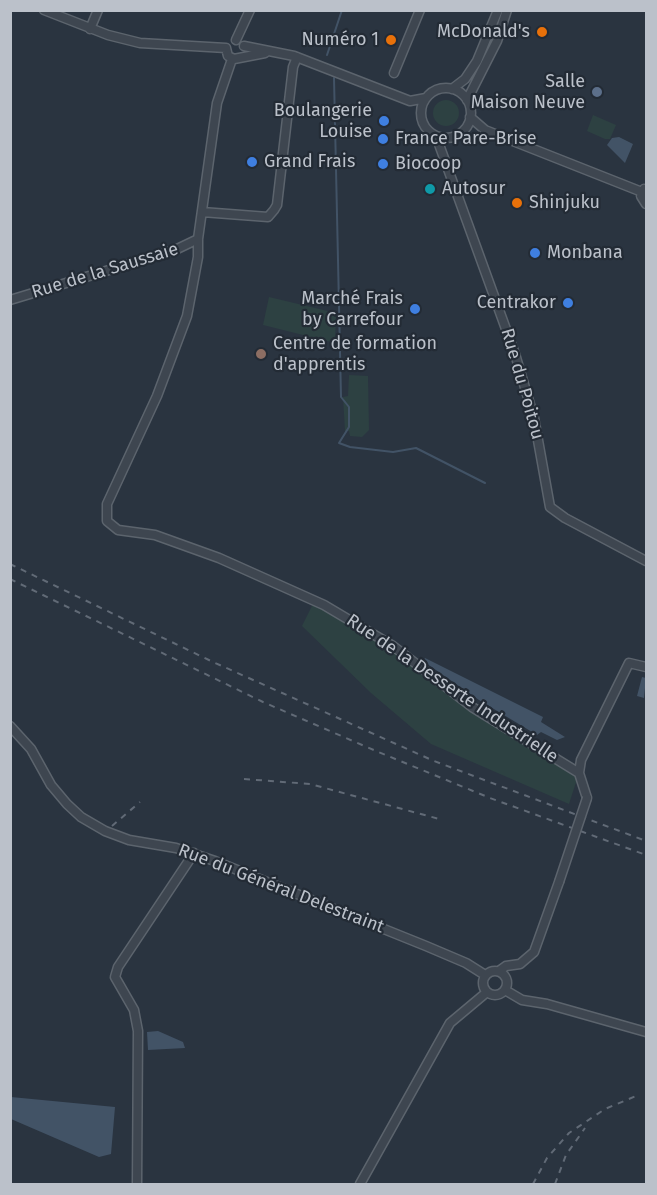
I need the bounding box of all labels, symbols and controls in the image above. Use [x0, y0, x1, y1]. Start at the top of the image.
place label: McDonald's [437, 21, 530, 43]
marker: McDonald's [535, 25, 549, 39]
place label: Numéro 1 [302, 29, 379, 51]
marker: Numéro 1 [384, 33, 398, 47]
place label: Salle Maison Neuve [471, 71, 585, 113]
marker: Salle Maison Neuve [590, 85, 604, 99]
place label: Boulangerie Louise [274, 100, 372, 142]
marker: Boulangerie Louise [377, 114, 391, 128]
place label: France Pare-Brise [395, 128, 537, 150]
marker: France Pare-Brise [376, 132, 390, 146]
place label: Grand Frais [264, 151, 355, 173]
place label: Biocoop [395, 153, 461, 175]
marker: Grand Frais [245, 155, 259, 169]
marker: Biocoop [376, 157, 390, 171]
place label: Autosur [442, 178, 505, 200]
marker: Autosur [423, 182, 437, 196]
place label: Shinjuku [529, 192, 600, 214]
marker: Shinjuku [510, 196, 524, 210]
street label: Rue de la Saussaie [29, 238, 181, 304]
place label: Monbana [547, 242, 623, 264]
marker: Monbana [528, 246, 542, 260]
place label: Marché Frais by Carrefour [301, 288, 403, 330]
place label: Centrakor [477, 292, 556, 314]
marker: Centrakor [561, 296, 575, 310]
marker: Marché Frais by Carrefour [408, 302, 422, 316]
street label: Rue du Poitou [496, 326, 548, 442]
place label: Centre de formation d'apprentis [273, 333, 437, 376]
marker: Centre de formation d'apprentis [254, 347, 268, 361]
street label: Rue de la Desserte Industrielle [342, 610, 562, 768]
street label: Rue du Général Delestraint [175, 840, 387, 938]

